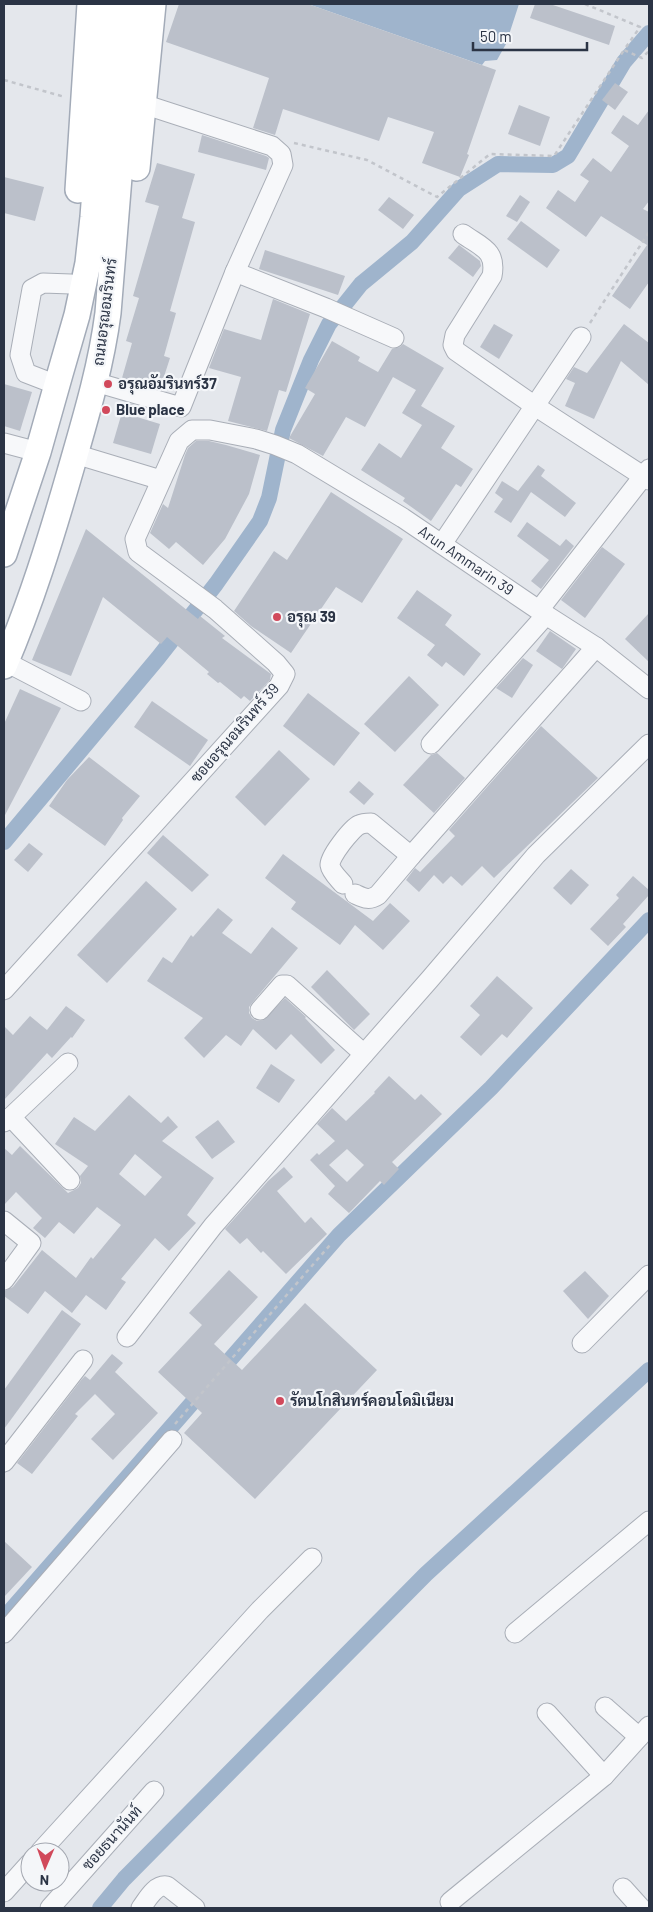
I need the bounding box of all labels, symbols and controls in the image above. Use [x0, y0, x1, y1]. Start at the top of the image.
scale bar [473, 20, 587, 52]
text: 50 m [480, 27, 512, 45]
street label: ถนนอรุณอมรินทร์ [88, 257, 123, 367]
place label: อรุณอัมรินทร์37 [118, 374, 217, 395]
marker: อรุณอัมรินทร์37 [102, 378, 114, 390]
place label: Blue place [116, 400, 185, 418]
marker: Blue place [100, 404, 112, 416]
street label: Arun Ammarin 39 [415, 521, 518, 599]
place label: อรุณ 39 [287, 607, 336, 628]
marker: อรุณ 39 [271, 611, 283, 623]
street label: ซอยอรุณอมรินทร์ 39 [186, 679, 285, 788]
place label: รัตนโกสินทร์คอนโดมิเนียม [290, 1390, 454, 1409]
marker: รัตนโกสินทร์คอนโดมิเนียม [274, 1395, 286, 1407]
street label: ซอยธนานันท์ [78, 1801, 145, 1873]
north arrow [20, 1842, 70, 1892]
text: N [40, 1872, 49, 1889]

